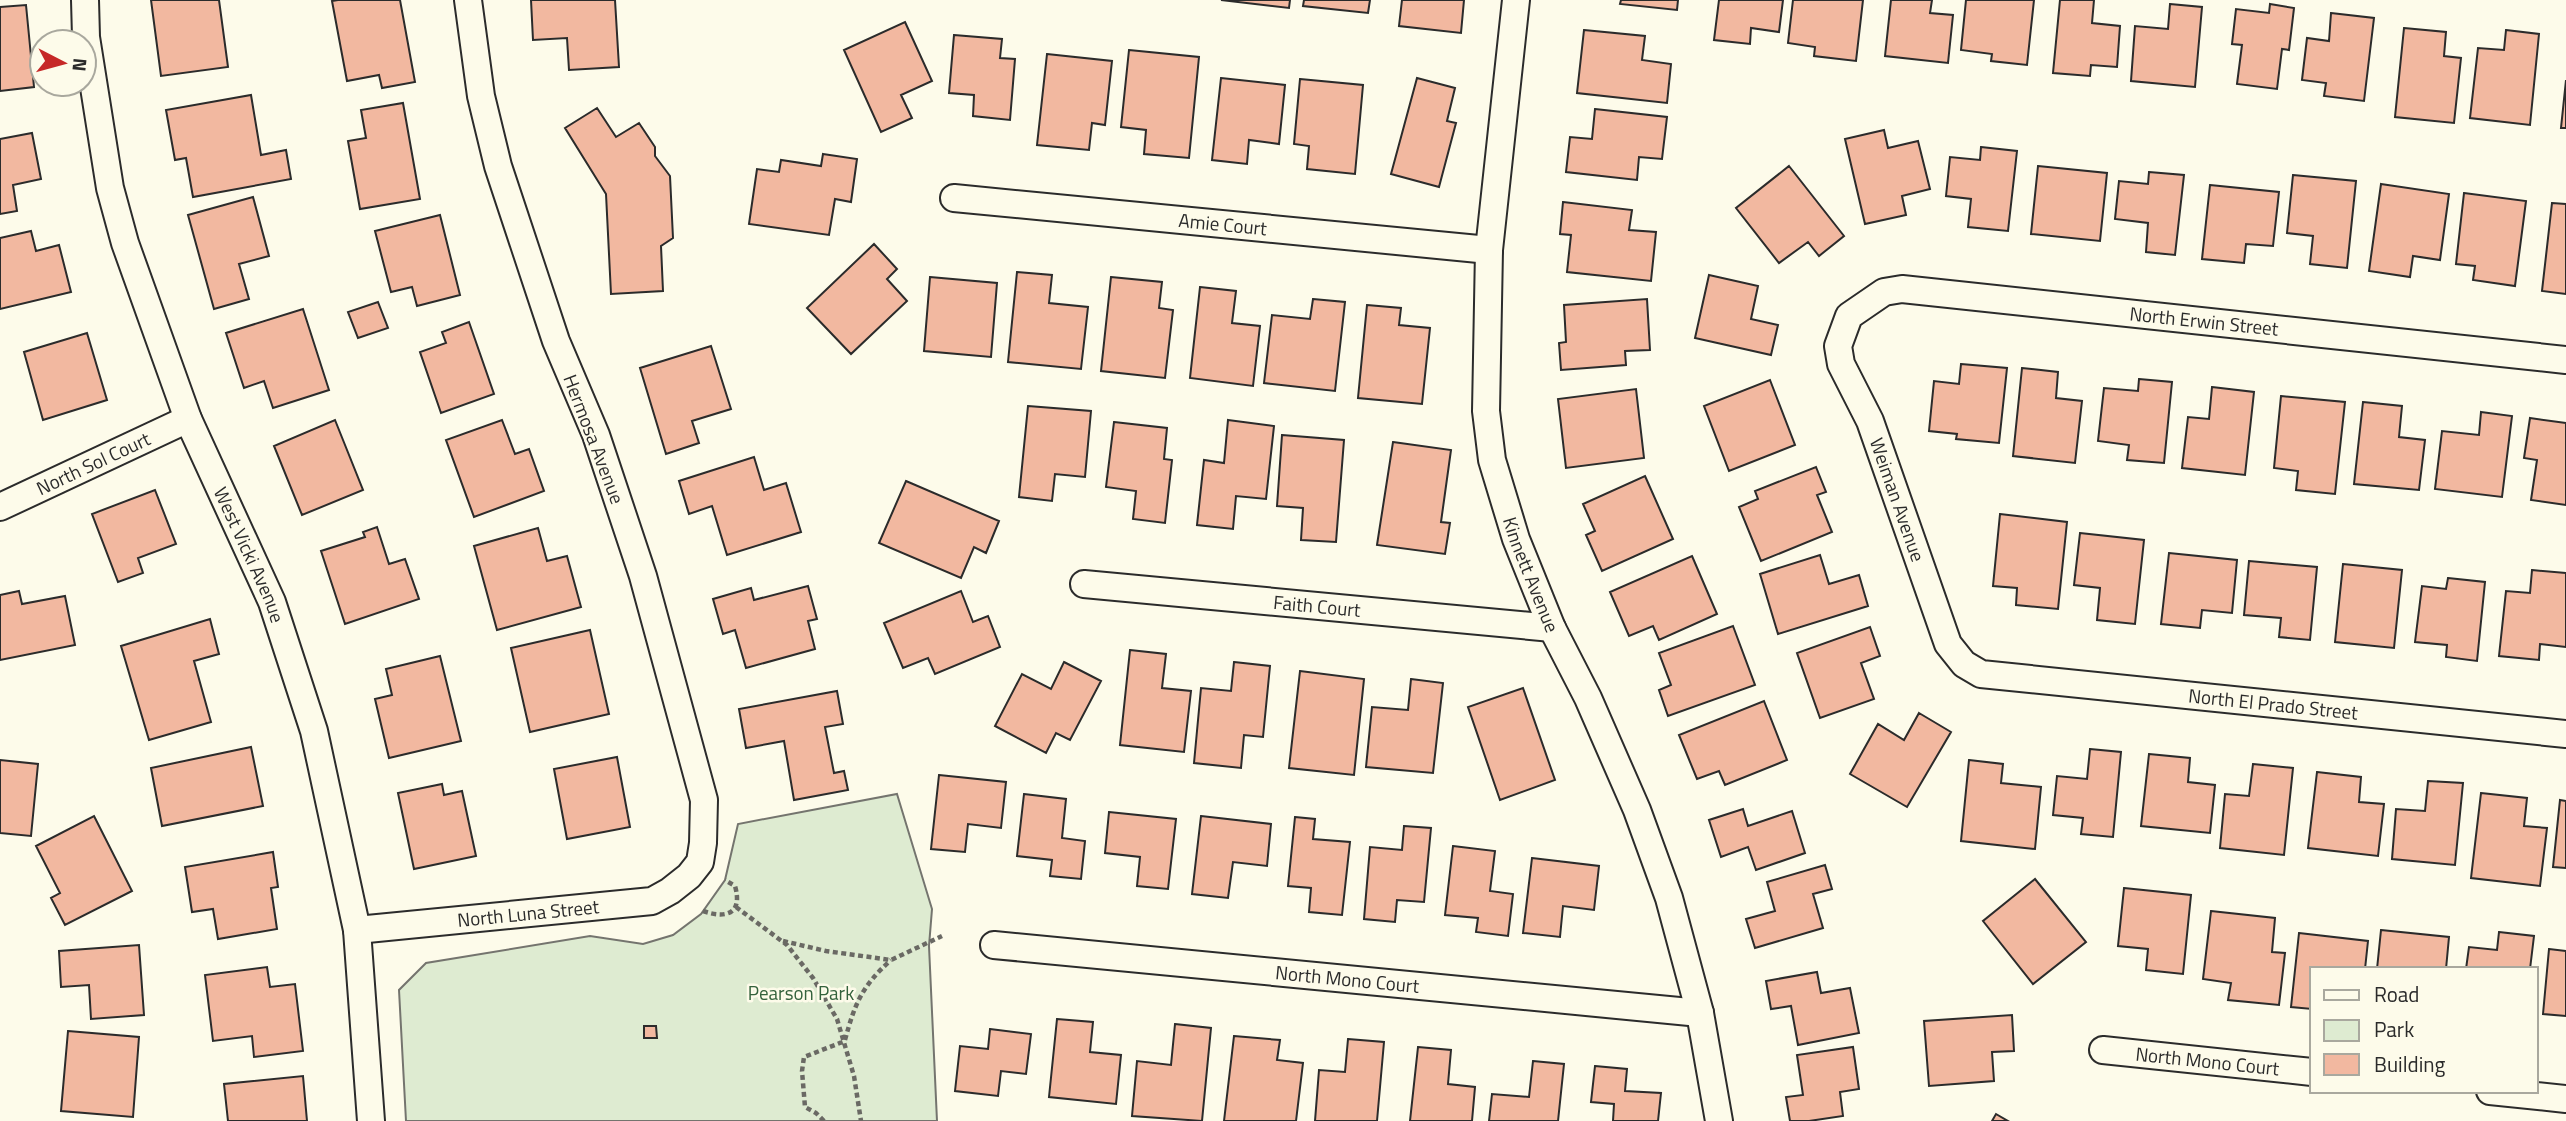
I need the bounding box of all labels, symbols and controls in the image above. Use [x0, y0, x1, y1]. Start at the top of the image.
north arrow [28, 28, 98, 98]
text: N [65, 57, 96, 73]
street label: Amie Court [1177, 205, 1269, 242]
street label: North Erwin Street [2128, 298, 2280, 343]
street label: Hermosa Avenue [556, 370, 633, 508]
street label: North Sol Court [31, 424, 155, 502]
street label: Weiman Avenue [1863, 434, 1933, 565]
street label: West Vicki Avenue [207, 482, 293, 626]
street label: Kinnett Avenue [1496, 513, 1567, 637]
street label: Faith Court [1272, 587, 1362, 624]
street label: North El Prado Street [2187, 680, 2360, 727]
street label: North Luna Street [456, 891, 601, 934]
street label: North Mono Court [1274, 957, 1421, 1000]
legend [2310, 967, 2538, 1093]
park label: Pearson Park [748, 978, 854, 1007]
text: Road [2374, 978, 2419, 1010]
text: Park [2374, 1013, 2414, 1045]
street label: North Mono Court [2134, 1039, 2281, 1083]
text: Building [2374, 1048, 2446, 1080]

